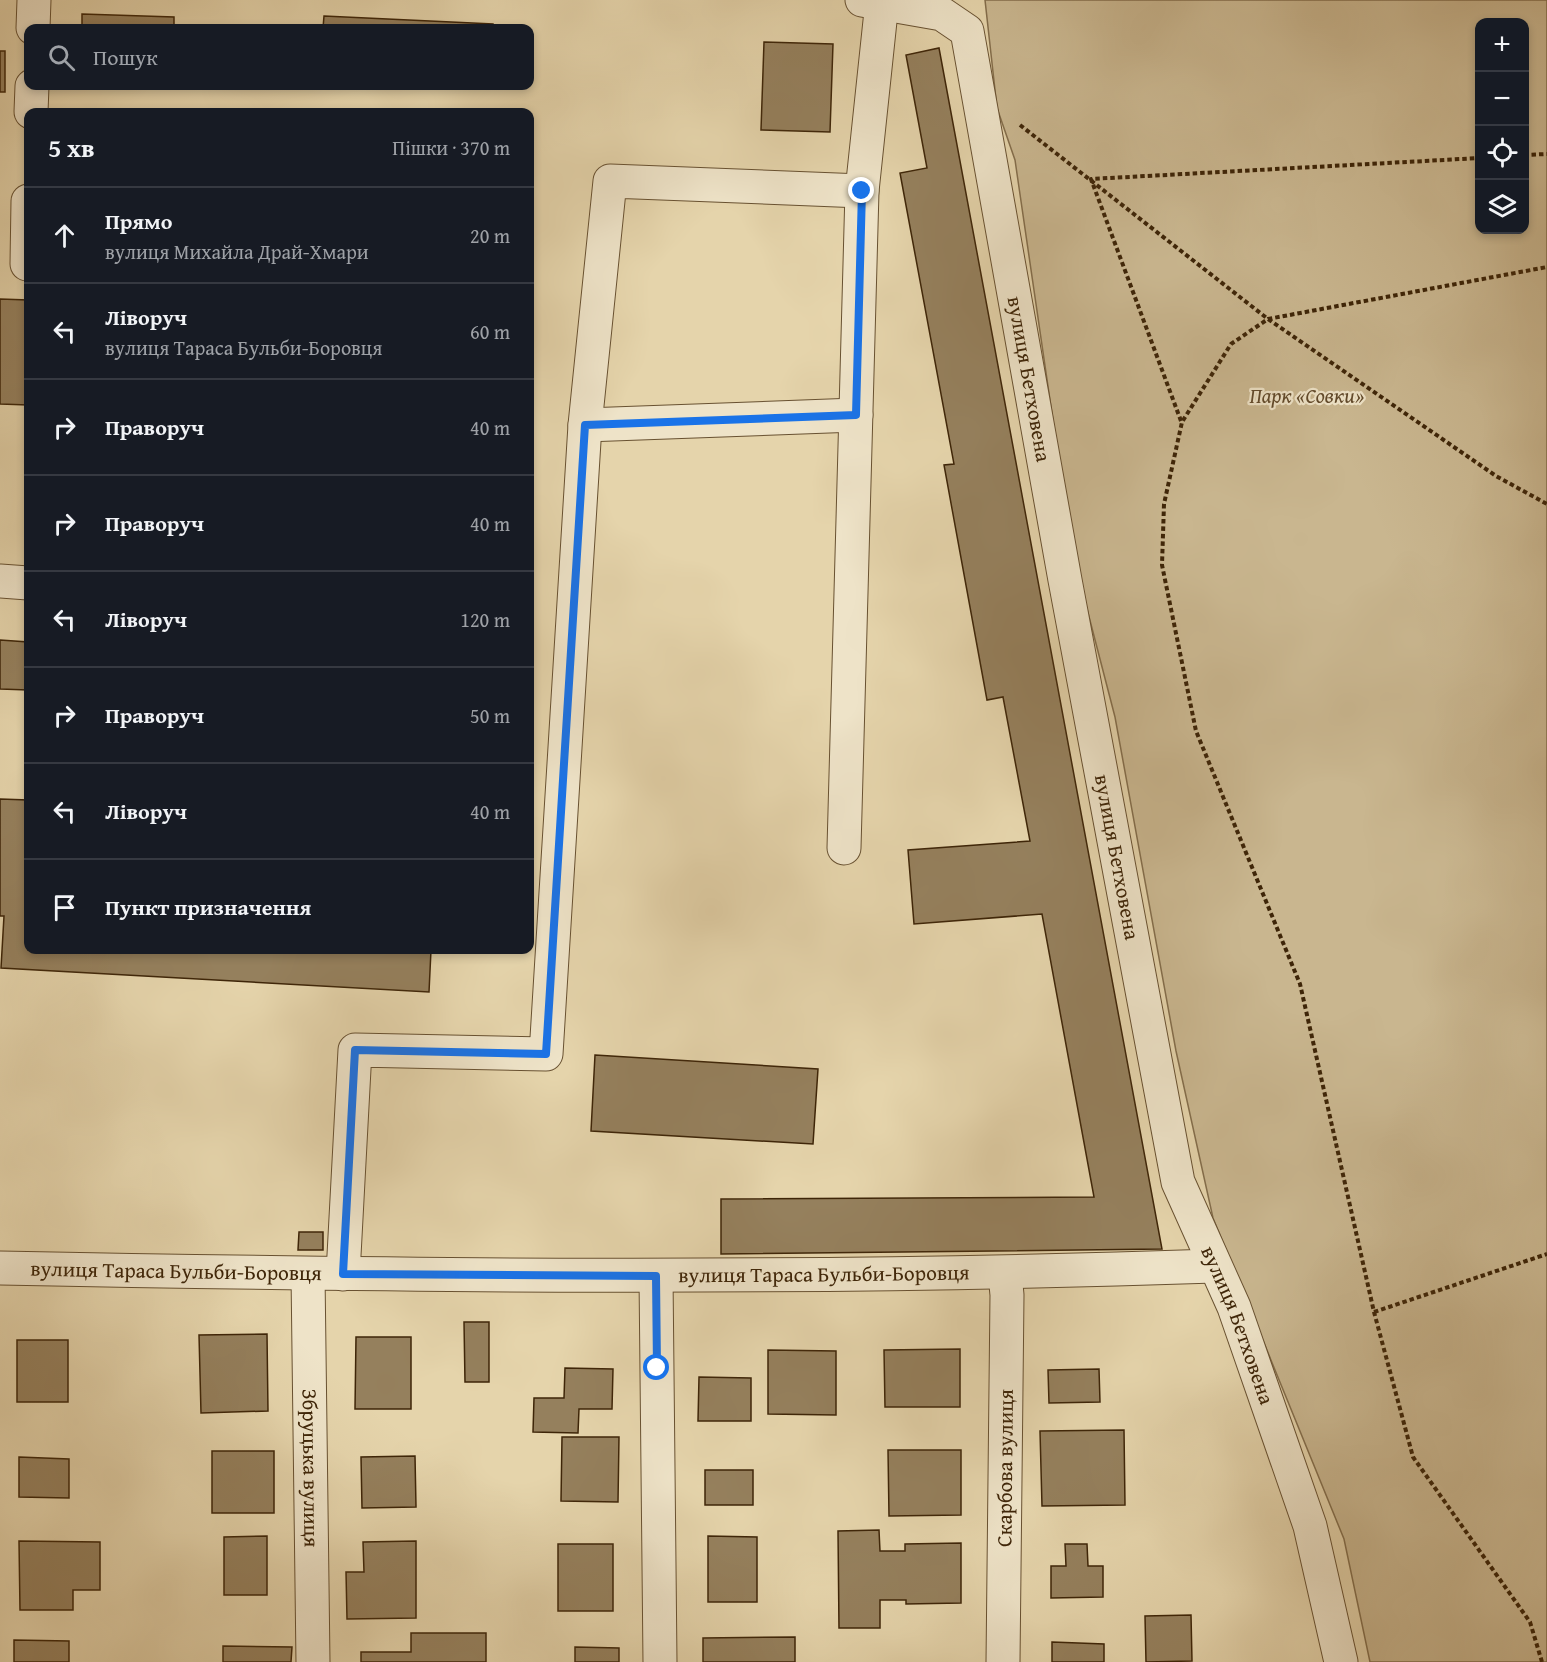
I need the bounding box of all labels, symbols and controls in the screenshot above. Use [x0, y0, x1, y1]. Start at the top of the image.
map controls [1475, 18, 1529, 234]
button: + [1475, 18, 1529, 72]
search box [24, 24, 534, 90]
icon: search [45, 41, 78, 74]
text: Пошук [93, 41, 158, 73]
button: − [1475, 72, 1529, 126]
button: locate [1475, 126, 1529, 180]
text: 5 хв [48, 128, 95, 167]
text: Пішки · 370 m [392, 133, 510, 162]
route end [848, 177, 874, 203]
button: layers [1475, 180, 1529, 234]
text: Прямо [105, 205, 172, 237]
icon: ahead [48, 219, 81, 252]
text: 20 m [470, 221, 510, 250]
text: вулиця Михайла Драй-Хмари [105, 237, 369, 266]
street label: вулиця Бетховена [1000, 294, 1060, 464]
text: Ліворуч [105, 301, 187, 333]
icon: left [48, 315, 81, 348]
text: 60 m [470, 317, 510, 346]
text: вулиця Тараса Бульби-Боровця [105, 333, 382, 362]
park label: Парк «Совки» [1250, 380, 1364, 411]
icon: right [48, 411, 81, 444]
text: Праворуч [105, 411, 204, 443]
text: 40 m [470, 413, 510, 442]
icon: right [48, 507, 81, 540]
text: Праворуч [105, 507, 204, 539]
text: 40 m [470, 509, 510, 538]
icon: left [48, 603, 81, 636]
text: Ліворуч [105, 603, 187, 635]
text: 120 m [460, 605, 510, 634]
icon: right [48, 699, 81, 732]
text: Праворуч [105, 699, 204, 731]
text: 50 m [470, 701, 510, 730]
street label: вулиця Бетховена [1087, 772, 1148, 942]
icon: left [48, 795, 81, 828]
text: Ліворуч [105, 795, 187, 827]
text: 40 m [470, 797, 510, 826]
icon: arrive [48, 891, 81, 924]
text: Пункт призначення [105, 891, 311, 923]
street label: вулиця Бетховена [1194, 1241, 1283, 1409]
street label: вулиця Тараса Бульби-Боровця [30, 1253, 322, 1288]
street label: вулиця Тараса Бульби-Боровця [678, 1256, 970, 1290]
route start [643, 1354, 669, 1380]
street label: Збруцька вулиця [294, 1388, 328, 1548]
street label: Скарбова вулиця [988, 1389, 1021, 1547]

